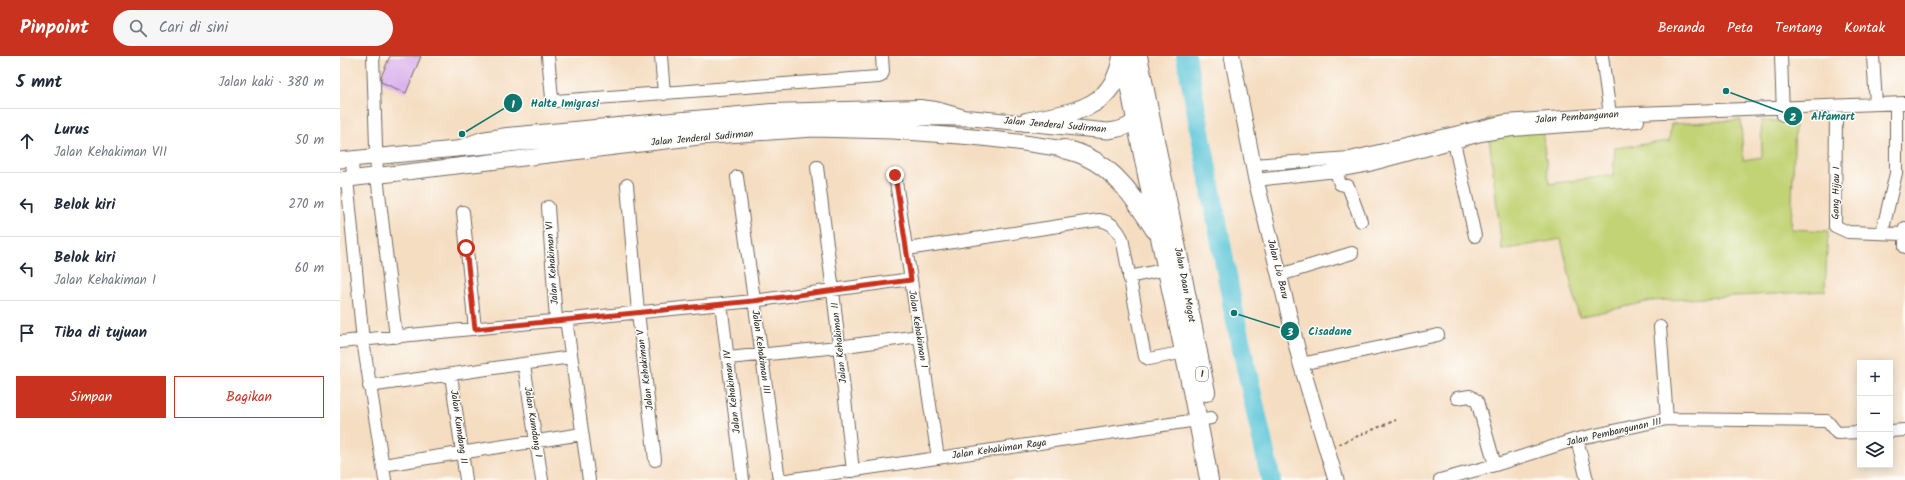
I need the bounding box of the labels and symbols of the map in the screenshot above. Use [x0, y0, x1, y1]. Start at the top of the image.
callout: Halte Imigrasi [503, 92, 607, 115]
text: 1 [511, 95, 515, 114]
text: Halte Imigrasi [531, 95, 600, 113]
callout: Alfamart [1783, 105, 1863, 128]
street label: Jalan Pembangunan [1535, 106, 1619, 128]
text: 2 [1790, 108, 1797, 127]
text: Alfamart [1811, 108, 1856, 126]
street label: Jalan Jenderal Sudirman [1003, 113, 1107, 137]
street label: Jalan Jenderal Sudirman [650, 126, 754, 150]
route end [886, 166, 904, 184]
street label: Gang Hijau I [1828, 166, 1844, 220]
street label: Jalan Kehakiman VI [541, 221, 563, 305]
street label: Jalan Lio Baru [1263, 237, 1293, 301]
route start [457, 239, 475, 257]
street label: Jalan Daan Mogot [1170, 246, 1200, 324]
street label: Jalan Kehakiman I [904, 289, 932, 369]
street label: Jalan Kehakiman II [827, 302, 851, 384]
street label: Jalan Kehakiman III [747, 309, 775, 395]
callout: Cisadane [1280, 320, 1360, 343]
text: 3 [1286, 323, 1294, 342]
text: Cisadane [1308, 323, 1352, 341]
street label: Jalan Kehakiman V [632, 328, 658, 411]
street label: Jalan Kehakiman IV [719, 349, 745, 435]
road number: 1 [1196, 367, 1208, 381]
street label: Jalan Kumdang 1 [520, 385, 546, 459]
street label: Jalan Kumdang II [446, 389, 472, 465]
street label: Jalan Pembangunan III [1565, 413, 1663, 451]
street label: Jalan Kehakiman Raya [951, 434, 1048, 464]

